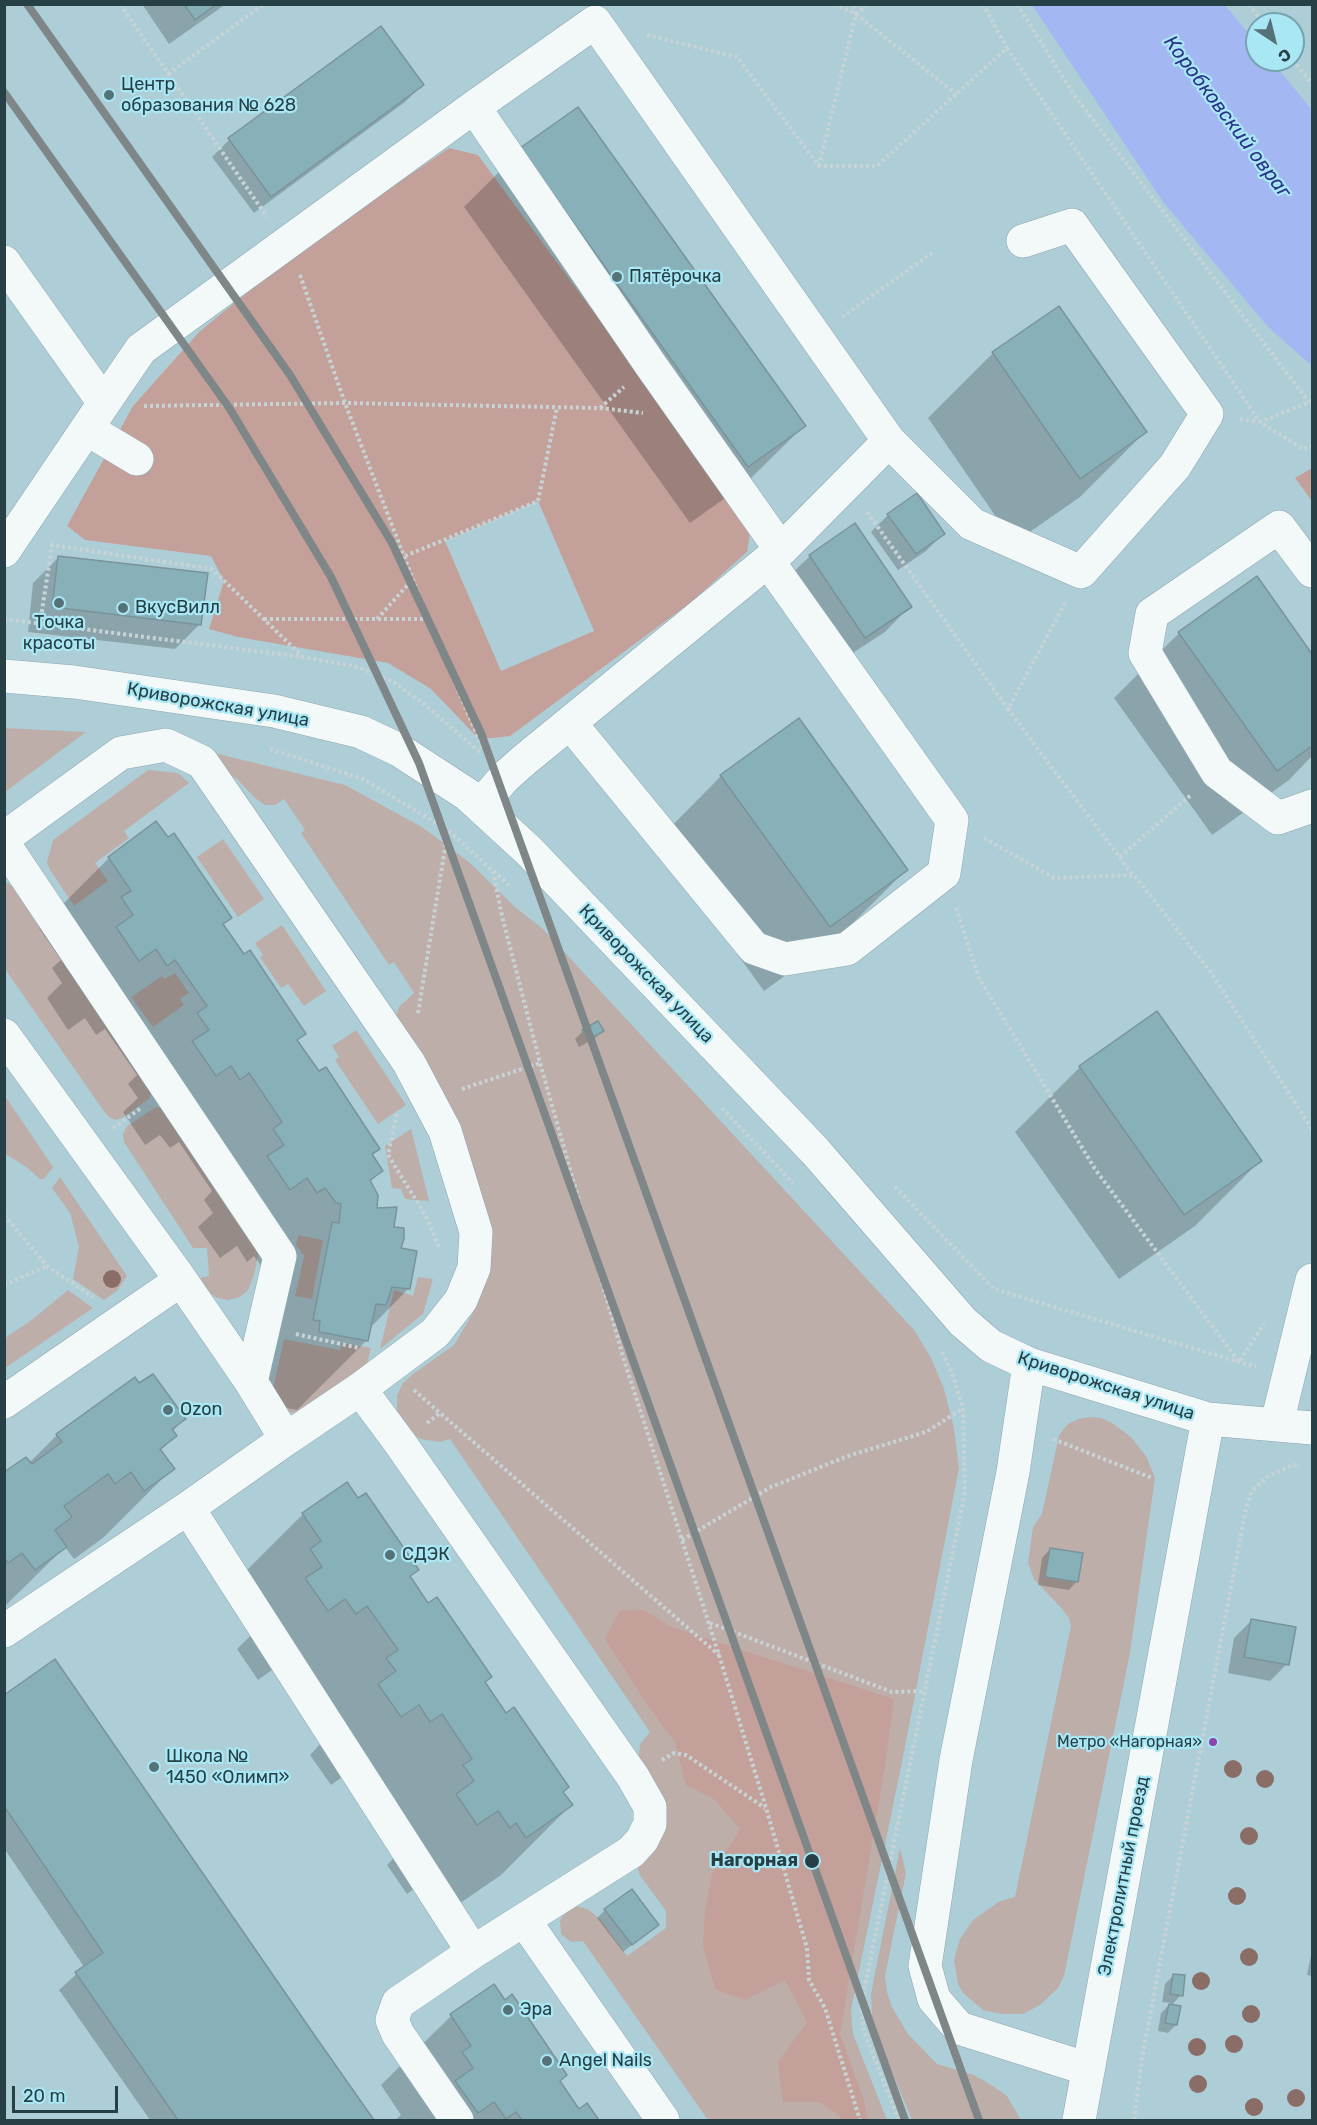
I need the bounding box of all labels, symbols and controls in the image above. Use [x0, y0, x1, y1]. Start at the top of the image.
north arrow [1245, 12, 1305, 72]
water label: Коробковский овраг [1158, 31, 1296, 203]
text: С [1274, 45, 1295, 67]
place label: Центр образования № 628 [121, 74, 296, 116]
marker: Центр образования № 628 [102, 88, 116, 102]
place label: Пятёрочка [629, 266, 722, 288]
marker: Пятёрочка [610, 270, 624, 284]
marker: Точка красоты [52, 596, 66, 610]
place label: ВкусВилл [135, 597, 220, 619]
marker: ВкусВилл [116, 601, 130, 615]
place label: Точка красоты [23, 612, 95, 654]
street label: Криворожская улица [125, 678, 311, 732]
street label: Криворожская улица [574, 900, 718, 1048]
street label: Криворожская улица [1015, 1347, 1197, 1425]
place label: Ozon [180, 1399, 222, 1421]
marker: Ozon [161, 1403, 175, 1417]
place label: СДЭК [402, 1544, 450, 1566]
marker: СДЭК [383, 1548, 397, 1562]
place label: Метро «Нагорная» [1057, 1732, 1202, 1752]
marker: Метро «Нагорная» [1207, 1736, 1219, 1748]
place label: Школа № 1450 «Олимп» [166, 1746, 290, 1788]
marker: Школа № 1450 «Олимп» [147, 1760, 161, 1774]
street label: Электролитный проезд [1094, 1774, 1154, 1978]
place label: Нагорная [711, 1850, 798, 1872]
marker: Нагорная [803, 1852, 821, 1870]
place label: Эра [520, 1999, 552, 2021]
marker: Эра [501, 2003, 515, 2017]
place label: Angel Nails [559, 2050, 652, 2072]
marker: Angel Nails [540, 2054, 554, 2068]
scale bar [15, 2074, 122, 2112]
text: 20 m [23, 2085, 65, 2107]

